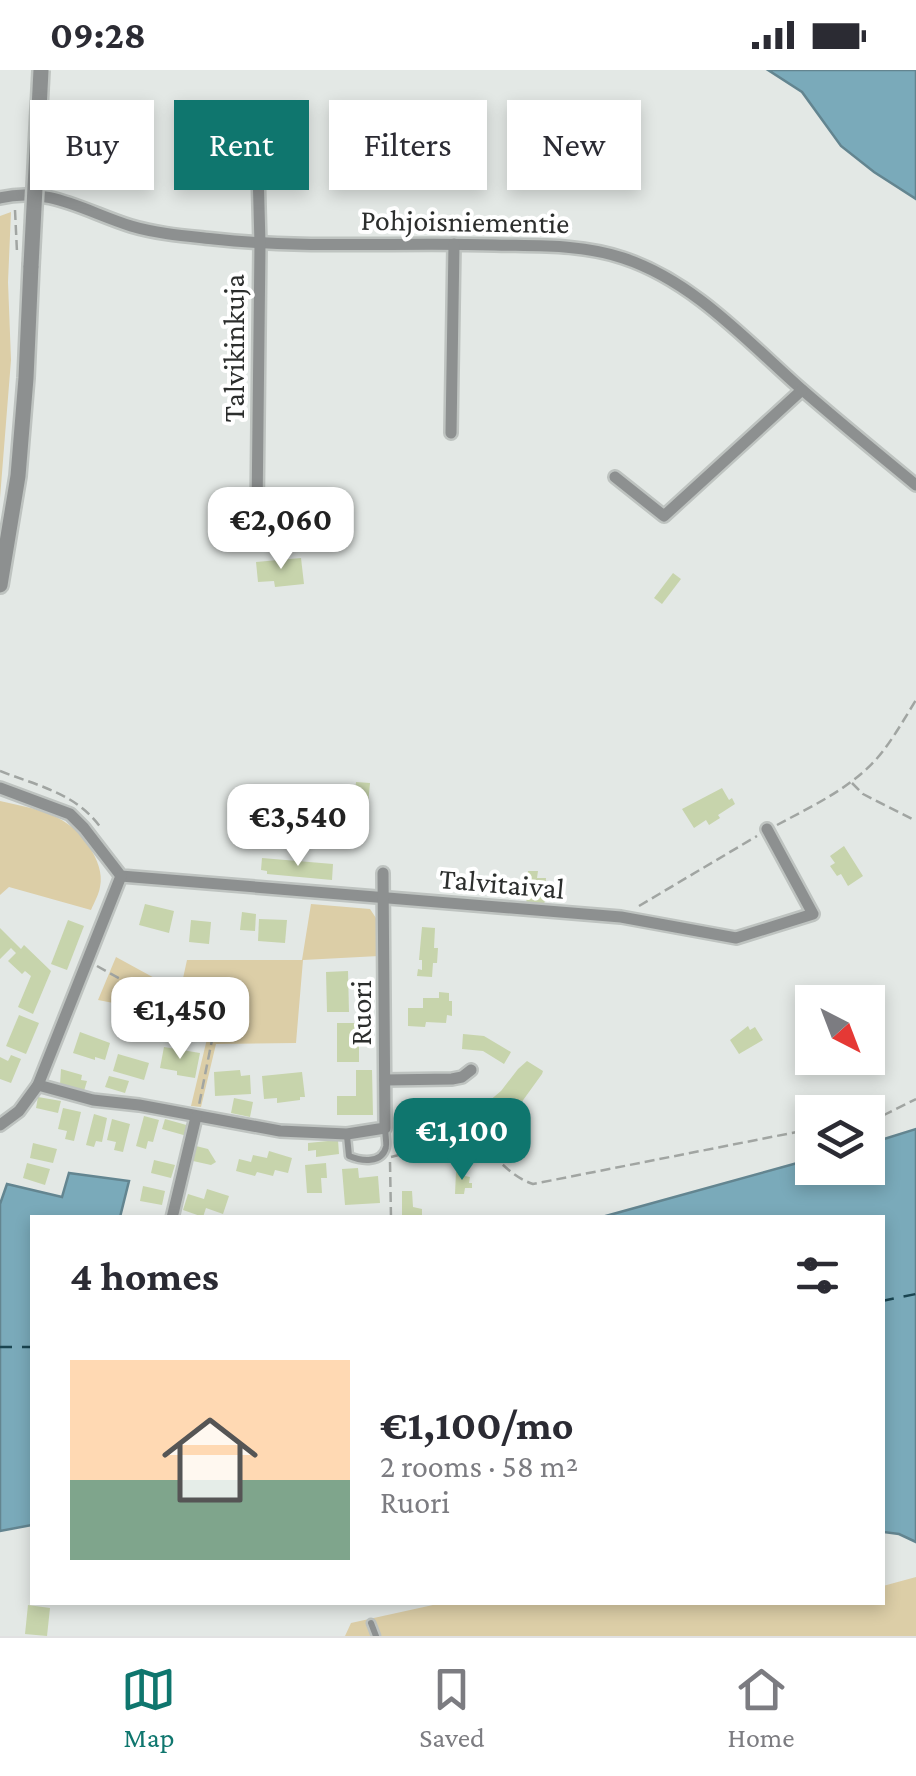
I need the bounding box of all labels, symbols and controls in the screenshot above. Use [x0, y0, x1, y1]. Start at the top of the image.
text: 09:28 [50, 14, 146, 56]
chip: Buy [30, 100, 154, 190]
chip: Rent [174, 100, 309, 190]
chip: Filters [329, 100, 487, 190]
chip: New [507, 100, 641, 190]
street label: Pohjoisniementie [360, 203, 570, 240]
street label: Talvikinkuja [217, 274, 251, 422]
pin: €2,060 [200, 487, 362, 572]
text: €2,060 [230, 501, 332, 537]
pin: €3,540 [217, 784, 379, 869]
text: €3,540 [249, 798, 347, 834]
street label: Talvitaival [438, 861, 566, 905]
pin: €1,450 [99, 977, 261, 1062]
street label: Ruori [344, 980, 377, 1046]
north arrow [795, 985, 885, 1075]
map controls [795, 985, 885, 1185]
text: €1,450 [133, 991, 227, 1027]
button: layers [795, 1095, 885, 1185]
pin: €1,100 [381, 1098, 543, 1183]
text: €1,100 [416, 1112, 508, 1148]
icon: filters [790, 1248, 845, 1303]
text: 4 homes [70, 1252, 219, 1299]
icon: home [150, 1400, 270, 1520]
text: €1,100/mo [380, 1401, 574, 1448]
text: 2 rooms · 58 m² [380, 1448, 578, 1484]
text: Ruori [380, 1484, 450, 1520]
tab: Map [121, 1662, 176, 1753]
tab: Saved [419, 1662, 485, 1753]
tab: Home [728, 1662, 795, 1753]

